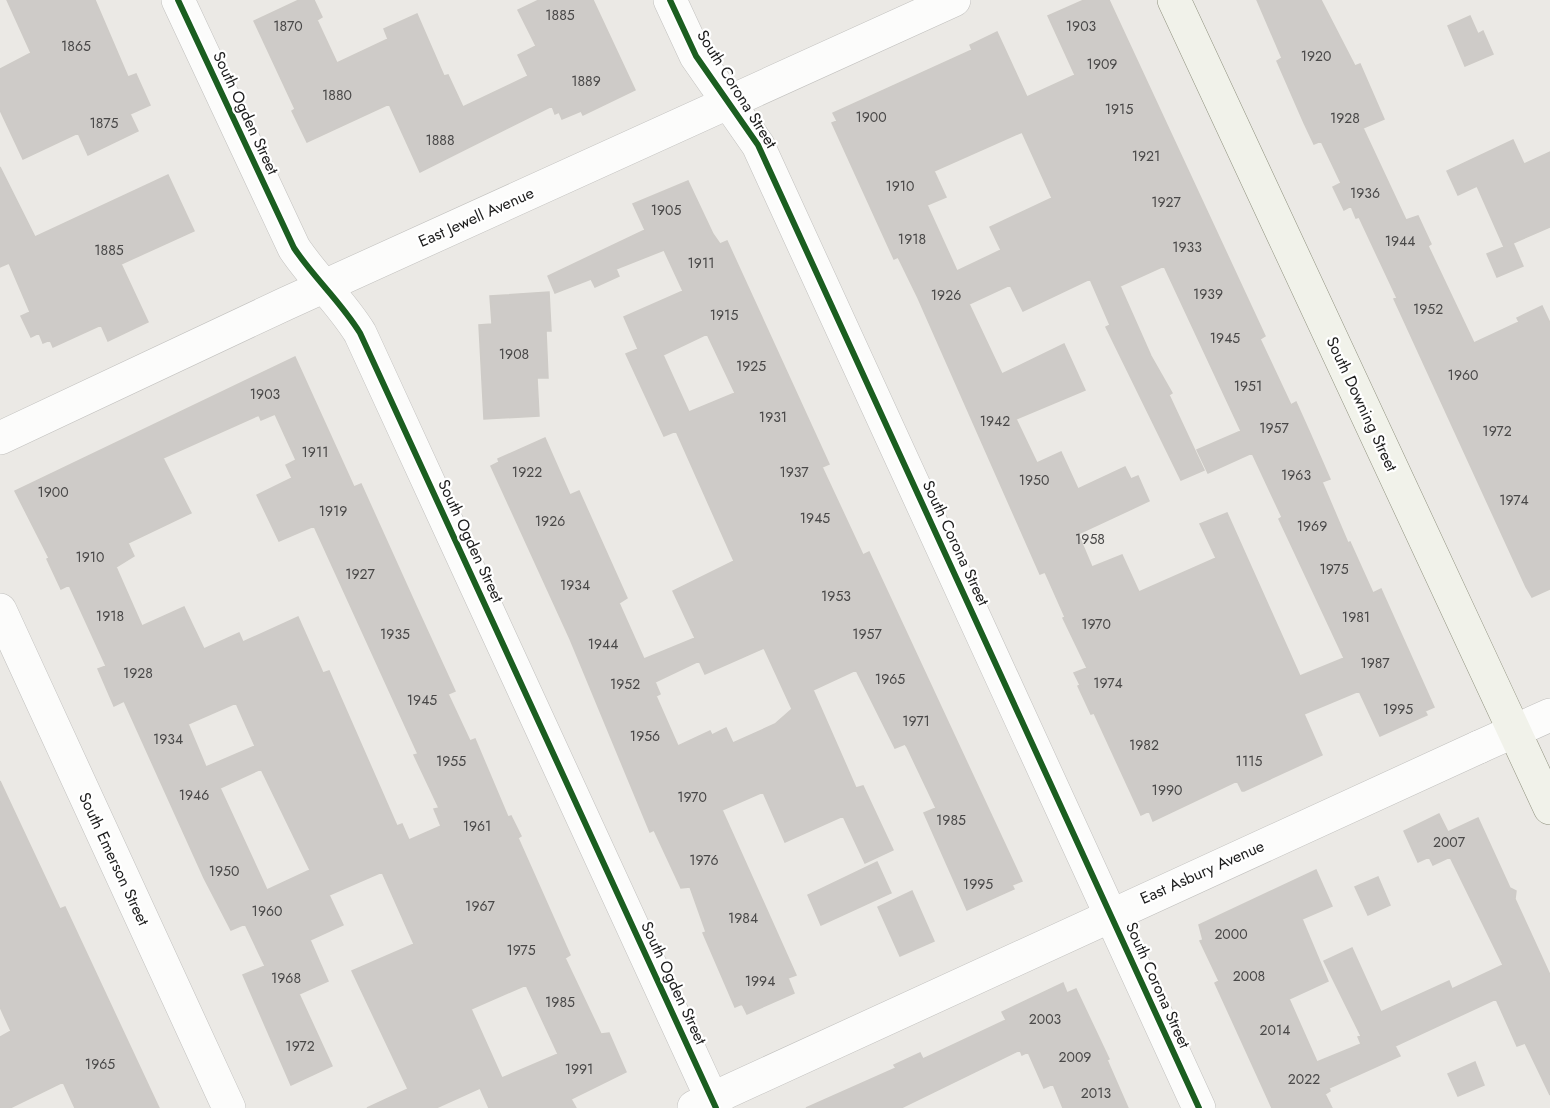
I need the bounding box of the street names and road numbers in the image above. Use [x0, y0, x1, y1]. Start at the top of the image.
street label: South Corona Street [691, 25, 783, 153]
street label: South Ogden Street [207, 48, 285, 178]
street label: East Jewell Avenue [415, 181, 537, 253]
street label: South Downing Street [1321, 333, 1403, 475]
street label: South Ogden Street [432, 476, 510, 606]
street label: South Corona Street [917, 477, 995, 609]
street label: South Emerson Street [73, 789, 155, 929]
street label: East Asbury Avenue [1136, 834, 1268, 910]
street label: South Ogden Street [635, 918, 713, 1048]
street label: South Corona Street [1120, 918, 1196, 1052]

